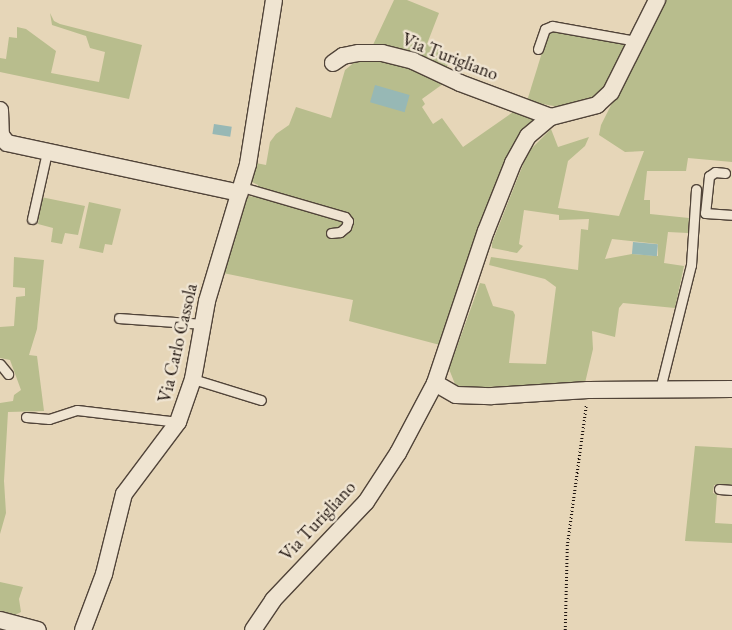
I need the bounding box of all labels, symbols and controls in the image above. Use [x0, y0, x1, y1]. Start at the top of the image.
street label: Via Turigliano [399, 29, 501, 85]
street label: Via Carlo Cassola [154, 281, 202, 405]
street label: Via Turigliano [276, 477, 360, 565]

